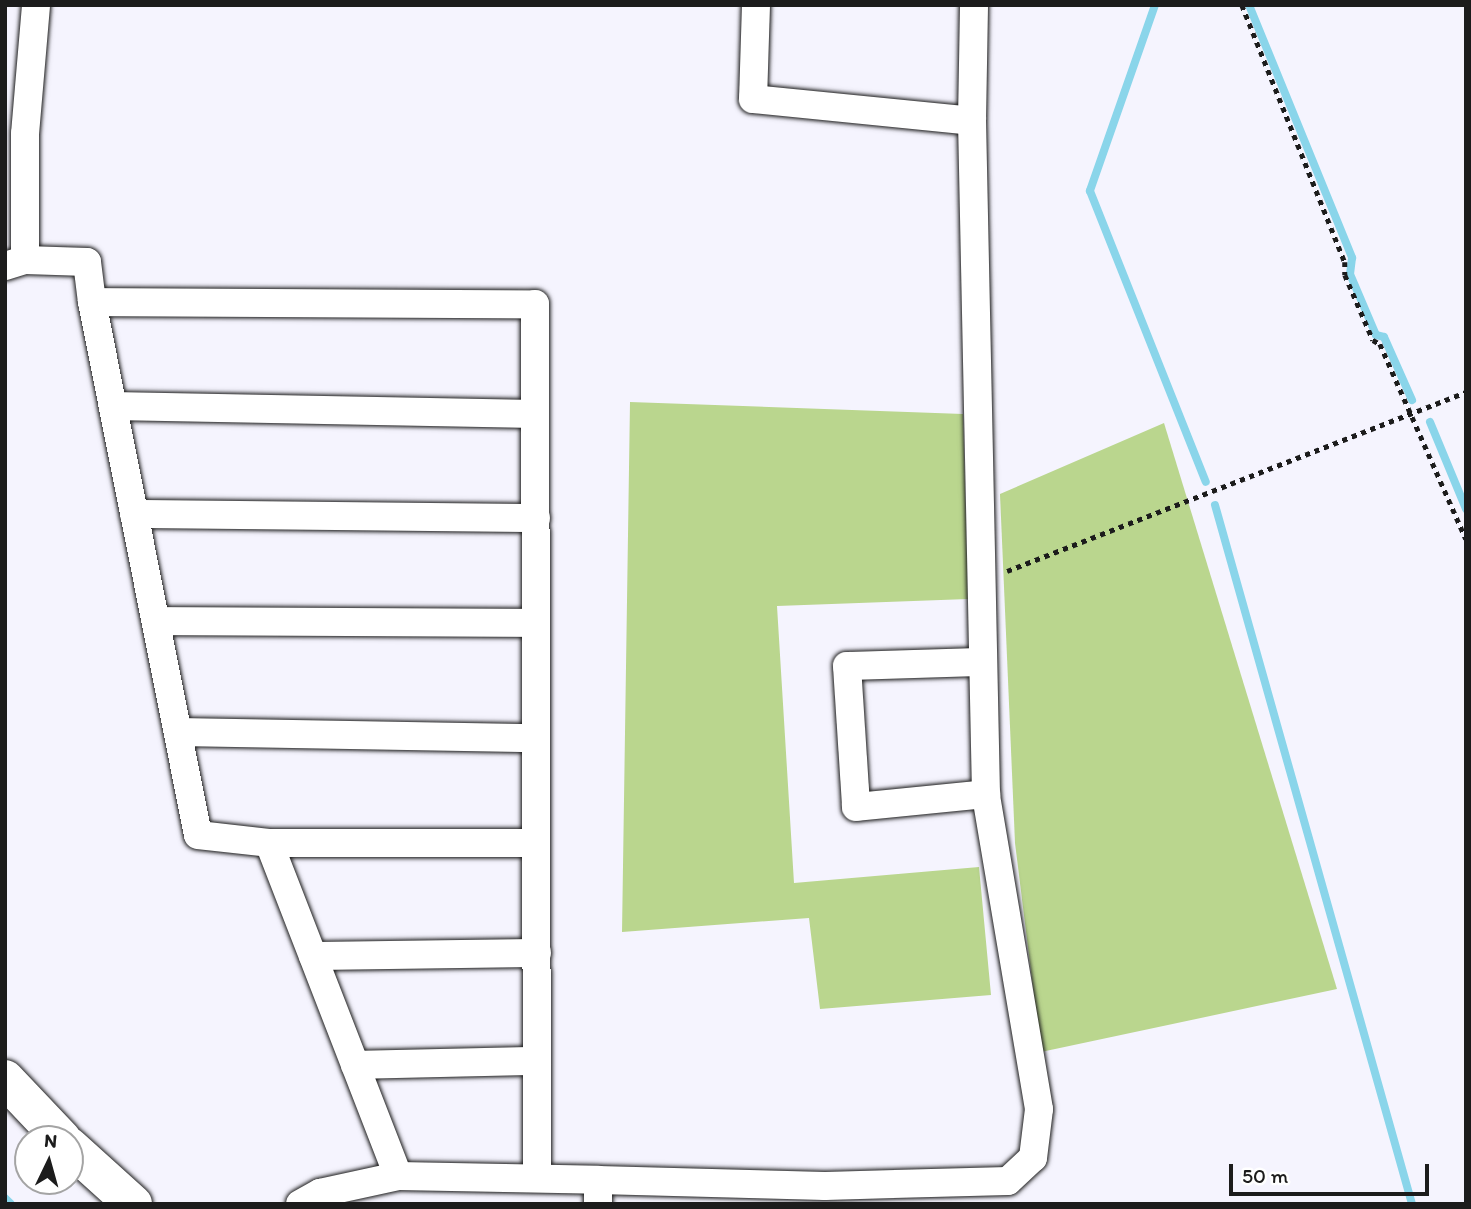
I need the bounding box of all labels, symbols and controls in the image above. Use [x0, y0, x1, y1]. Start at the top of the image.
north arrow [14, 1125, 84, 1195]
text: N [43, 1129, 58, 1153]
scale bar [1233, 1150, 1432, 1194]
text: 50 m [1242, 1163, 1288, 1188]

